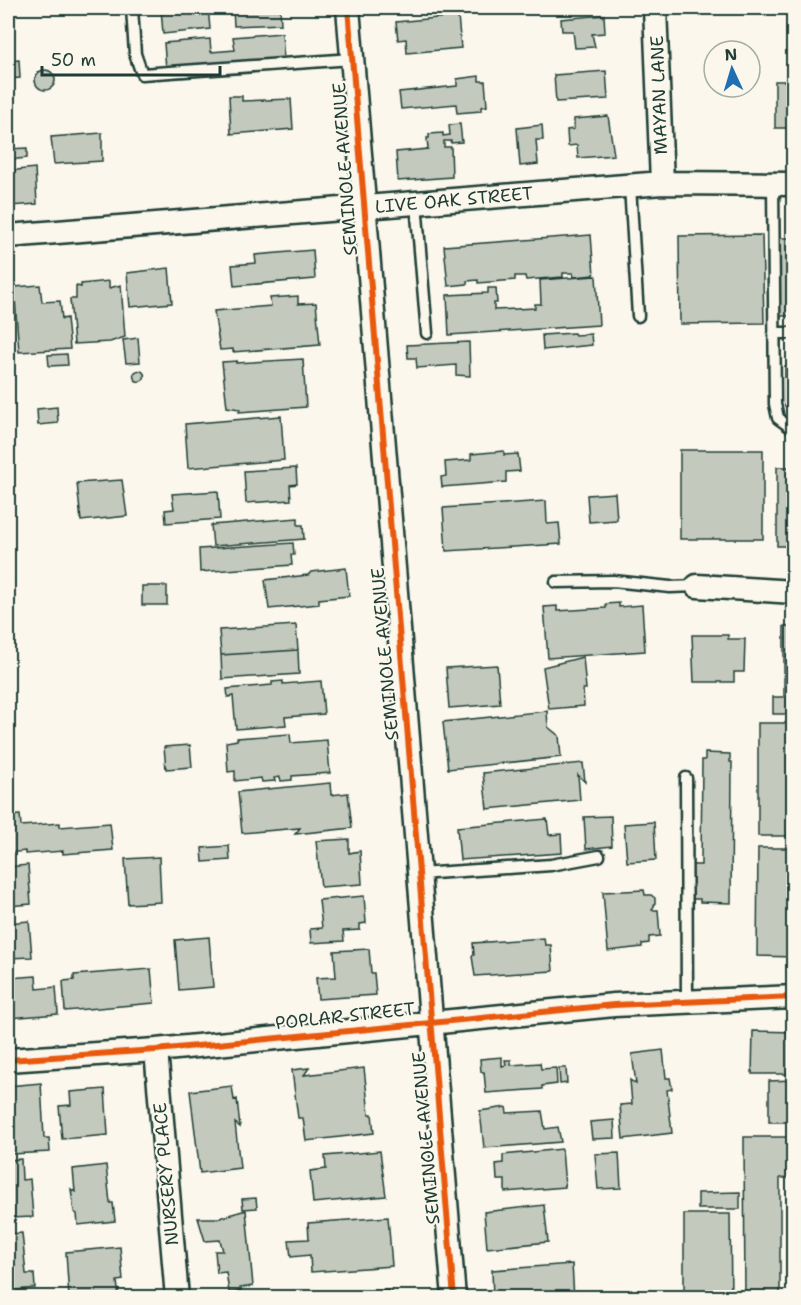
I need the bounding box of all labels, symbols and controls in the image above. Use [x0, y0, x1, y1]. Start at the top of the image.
street label: MAYAN LANE [645, 35, 673, 155]
scale bar [42, 39, 220, 77]
north arrow [702, 39, 762, 99]
text: N [724, 44, 738, 65]
text: 50 m [51, 48, 96, 72]
street label: SEMINOLE AVENUE [327, 82, 363, 256]
street label: LIVE OAK STREET [374, 181, 534, 219]
street label: SEMINOLE AVENUE [365, 566, 405, 742]
street label: POPLAR STREET [274, 997, 416, 1035]
street label: SEMINOLE AVENUE [406, 1050, 446, 1226]
street label: NURSERY PLACE [148, 1101, 184, 1247]

